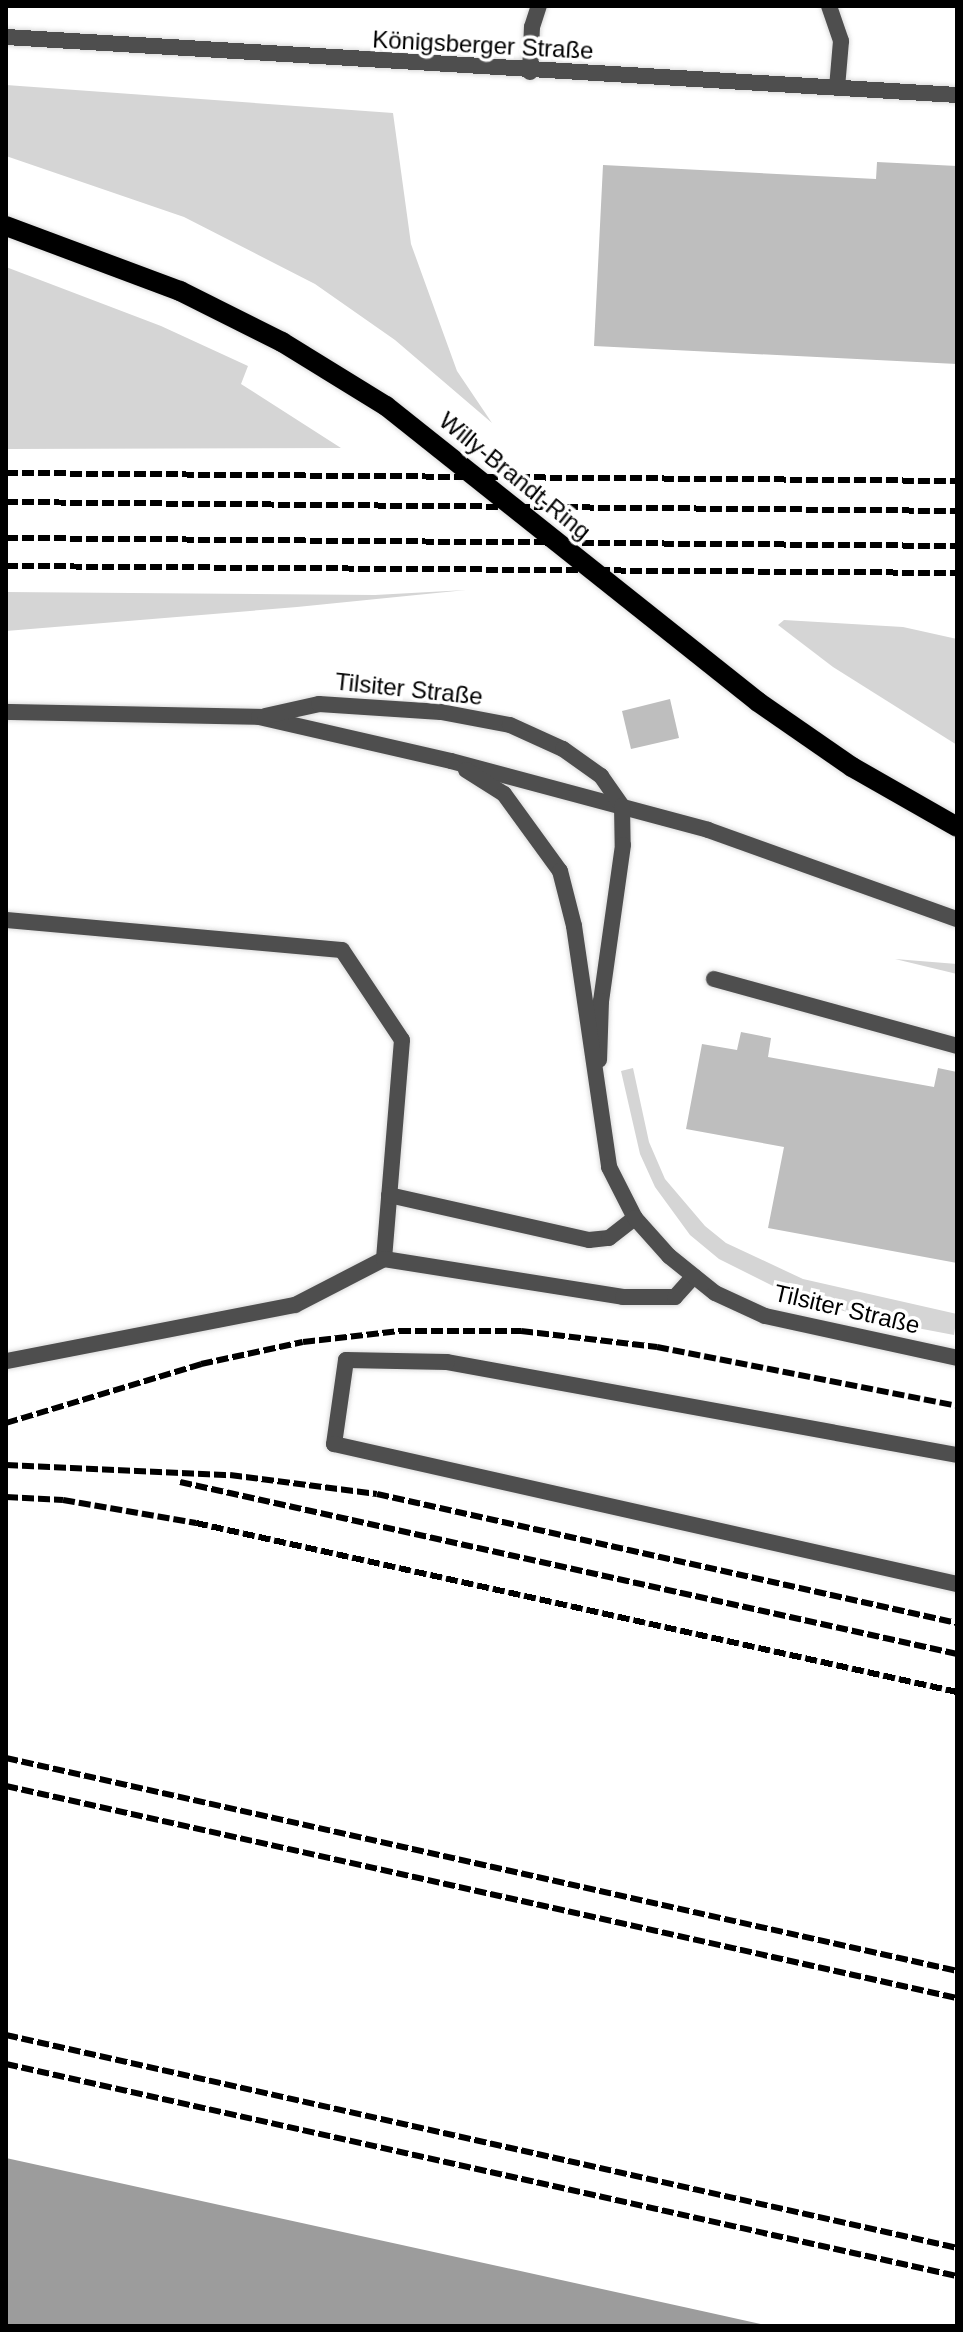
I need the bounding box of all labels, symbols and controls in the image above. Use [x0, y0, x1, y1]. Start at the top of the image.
street label: Königsberger Straße [372, 25, 594, 65]
street label: Willy-Brandt-Ring [433, 406, 597, 546]
street label: Tilsiter Straße [334, 667, 484, 711]
street label: Tilsiter Straße [771, 1278, 923, 1340]

